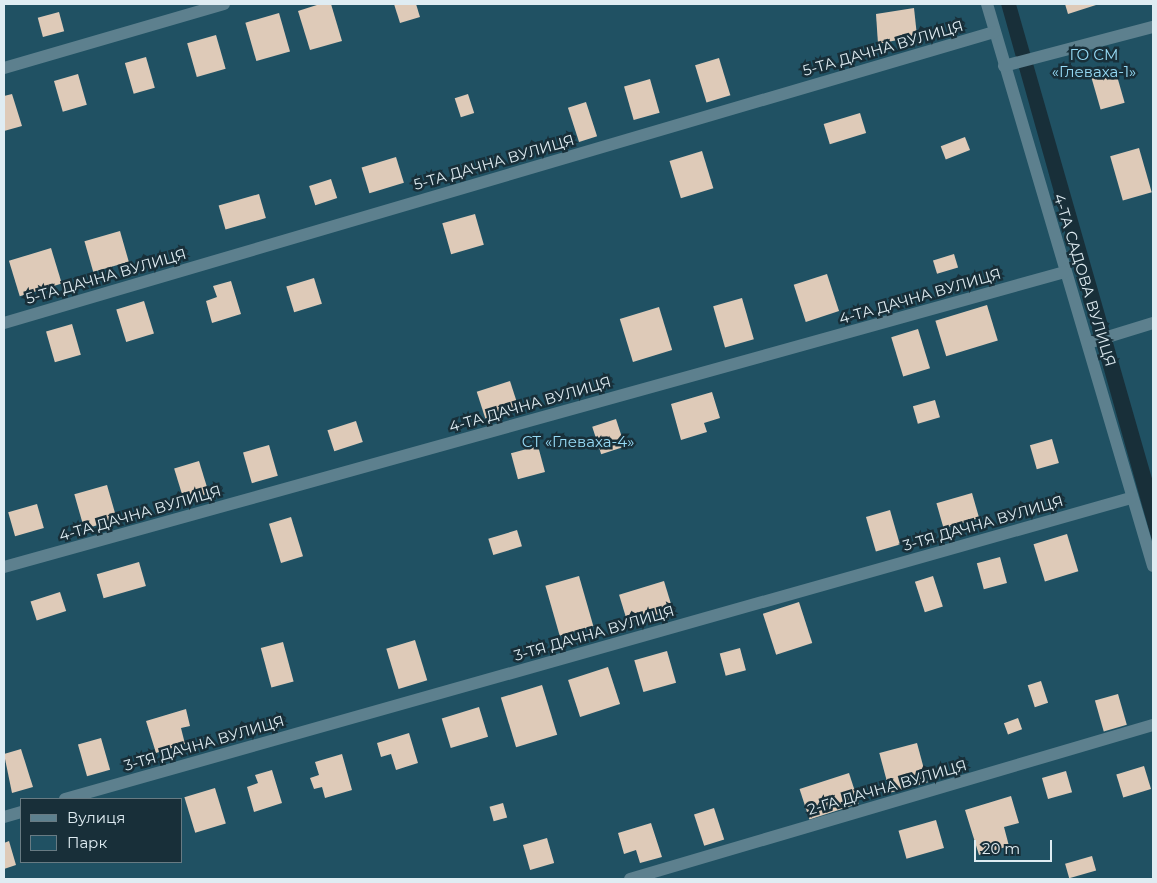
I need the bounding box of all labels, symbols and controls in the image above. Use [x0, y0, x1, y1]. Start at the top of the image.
street label: 5-ТА ДАЧНА ВУЛИЦЯ [801, 16, 965, 80]
park label: ГО СМ «Глеваха-1» [1052, 45, 1136, 80]
street label: 5-ТА ДАЧНА ВУЛИЦЯ [412, 130, 576, 194]
street label: 4-ТА САДОВА ВУЛИЦЯ [1050, 191, 1120, 369]
street label: 5-ТА ДАЧНА ВУЛИЦЯ [24, 244, 188, 308]
street label: 4-ТА ДАЧНА ВУЛИЦЯ [837, 264, 1003, 328]
street label: 4-ТА ДАЧНА ВУЛИЦЯ [447, 372, 613, 436]
park label: СТ «Глеваха-4» [522, 433, 634, 451]
street label: 4-ТА ДАЧНА ВУЛИЦЯ [57, 481, 223, 545]
street label: 3-ТЯ ДАЧНА ВУЛИЦЯ [901, 491, 1065, 555]
street label: 3-ТЯ ДАЧНА ВУЛИЦЯ [512, 601, 676, 665]
street label: 3-ТЯ ДАЧНА ВУЛИЦЯ [122, 711, 286, 775]
street label: 2-ГА ДАЧНА ВУЛИЦЯ [805, 756, 969, 818]
legend [20, 798, 182, 863]
text: Вулиця [67, 808, 125, 827]
scale bar [977, 830, 1054, 862]
text: Парк [67, 833, 107, 852]
text: 20 m [982, 839, 1020, 858]

